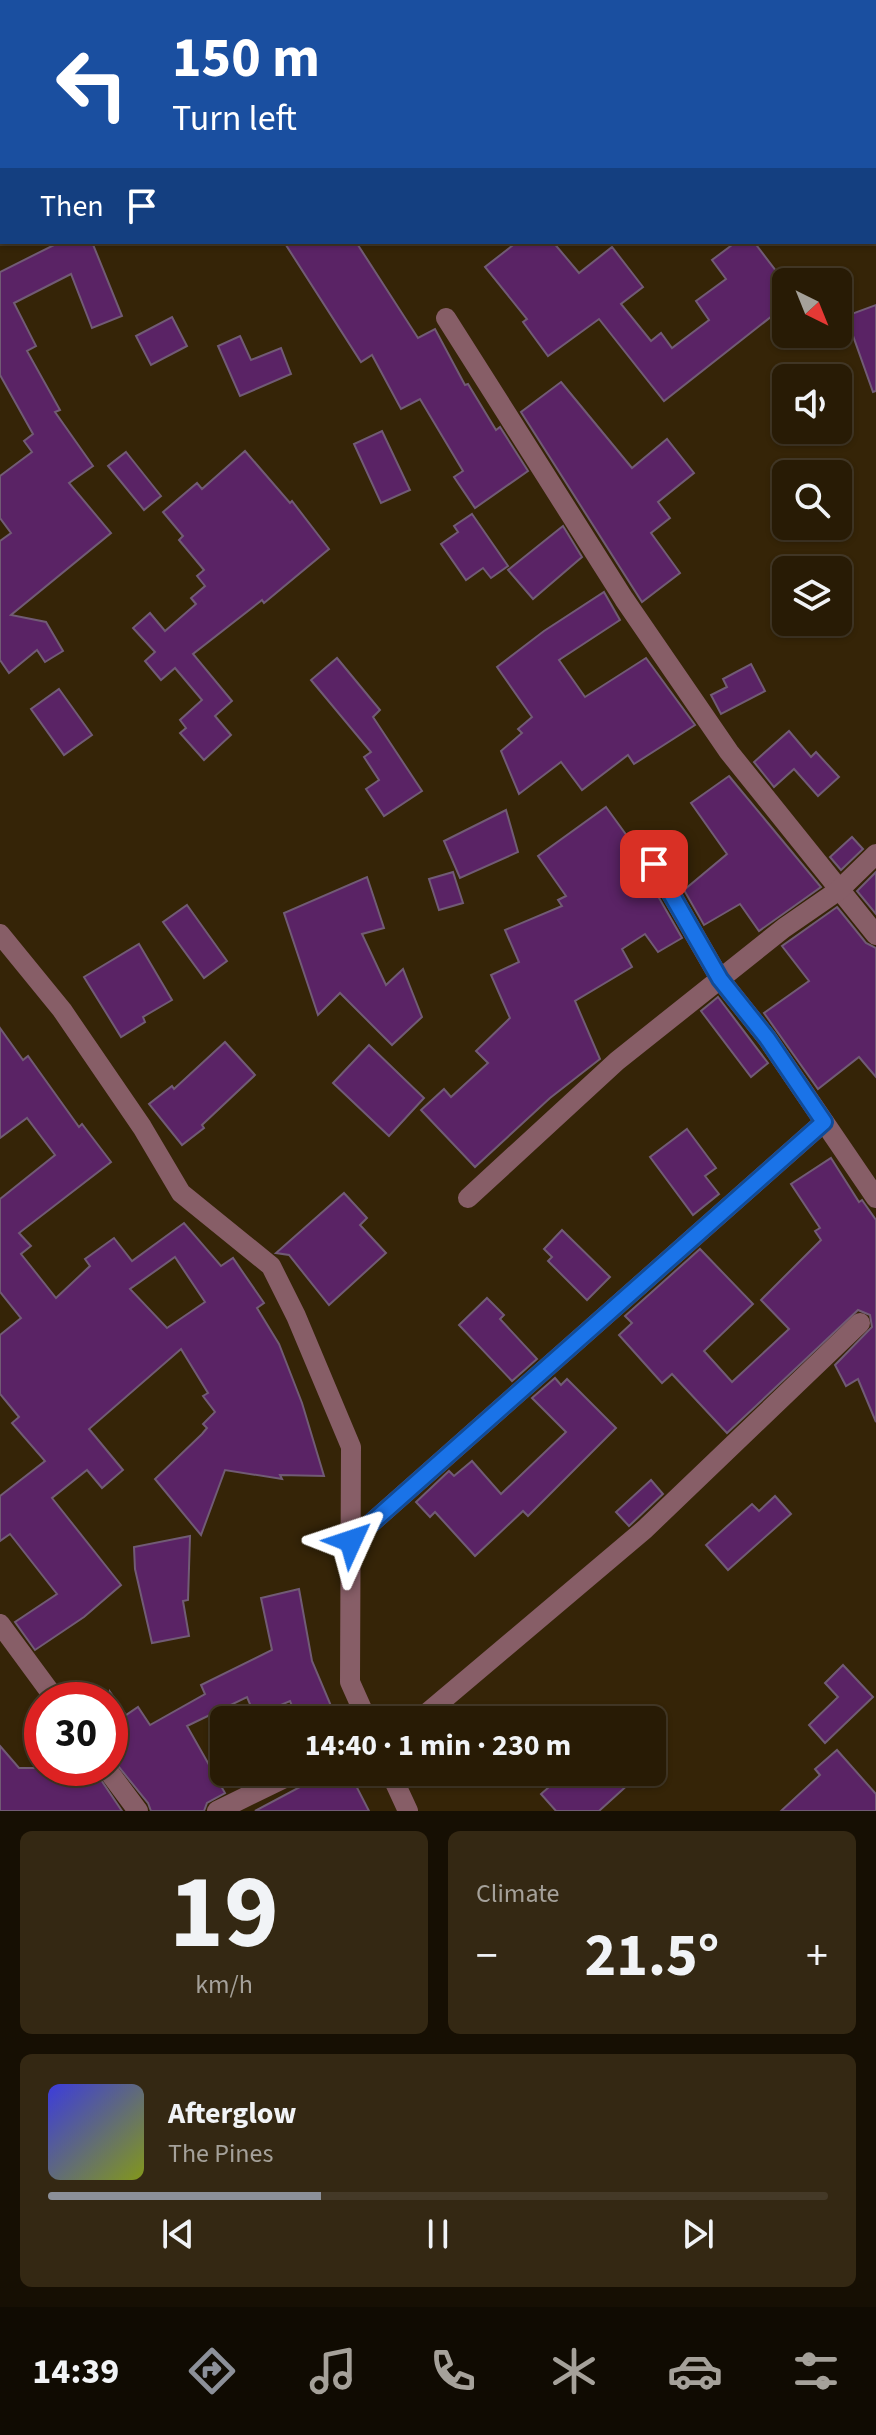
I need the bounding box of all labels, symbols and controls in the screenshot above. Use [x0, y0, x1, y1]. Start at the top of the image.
text: 150 m [172, 19, 320, 98]
icon: left [40, 32, 144, 136]
text: Turn left [172, 93, 297, 144]
icon: arrive [120, 184, 164, 228]
text: Then [40, 185, 104, 228]
north arrow [772, 268, 852, 348]
map controls [772, 268, 852, 636]
button: sound [772, 364, 852, 444]
button: search [772, 460, 852, 540]
button: layers [772, 556, 852, 636]
pin [620, 830, 688, 898]
icon: arrive [632, 842, 676, 886]
position arrow [309, 1499, 393, 1583]
speed limit sign: 30 [24, 1682, 128, 1786]
text: 14:40 · 1 min · 230 m [305, 1724, 571, 1767]
text: 19 [169, 1840, 279, 1988]
text: Climate [476, 1875, 560, 1912]
text: 21.5° [585, 1914, 719, 1999]
text: − [476, 1925, 498, 1988]
text: + [806, 1925, 828, 1988]
text: km/h [195, 1966, 253, 2003]
text: Afterglow [168, 2092, 296, 2135]
text: The Pines [168, 2135, 273, 2172]
icon: previous [156, 2212, 200, 2256]
icon: pause [416, 2212, 460, 2256]
icon: next [676, 2212, 720, 2256]
icon: directions [184, 2343, 240, 2399]
icon: music [305, 2343, 361, 2399]
icon: phone [425, 2343, 481, 2399]
icon: climate [546, 2343, 602, 2399]
icon: car [667, 2343, 723, 2399]
icon: filters [788, 2343, 844, 2399]
text: 14:39 [32, 2346, 119, 2397]

